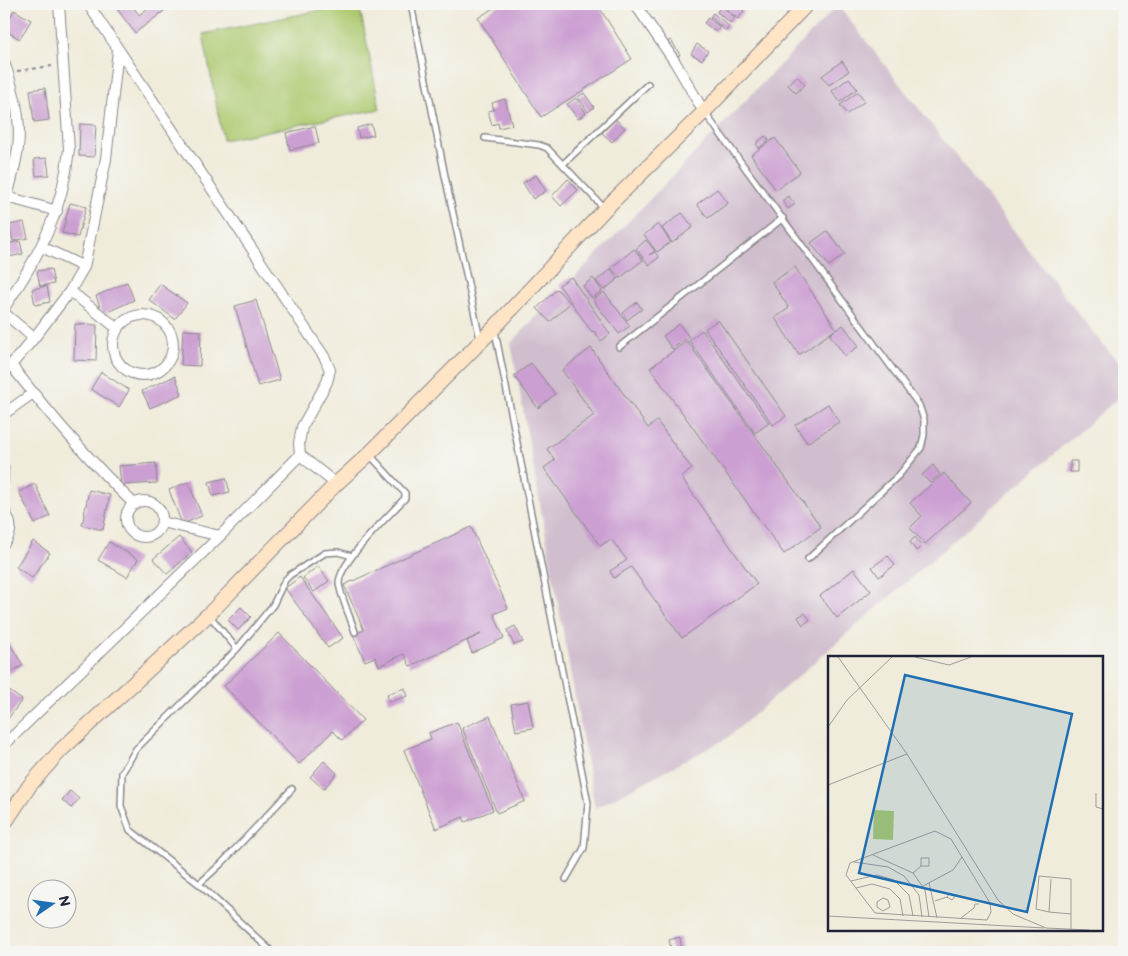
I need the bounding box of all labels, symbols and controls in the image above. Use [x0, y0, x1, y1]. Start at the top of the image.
inset map [828, 656, 1103, 931]
north arrow [28, 878, 78, 928]
text: N [55, 894, 74, 908]

